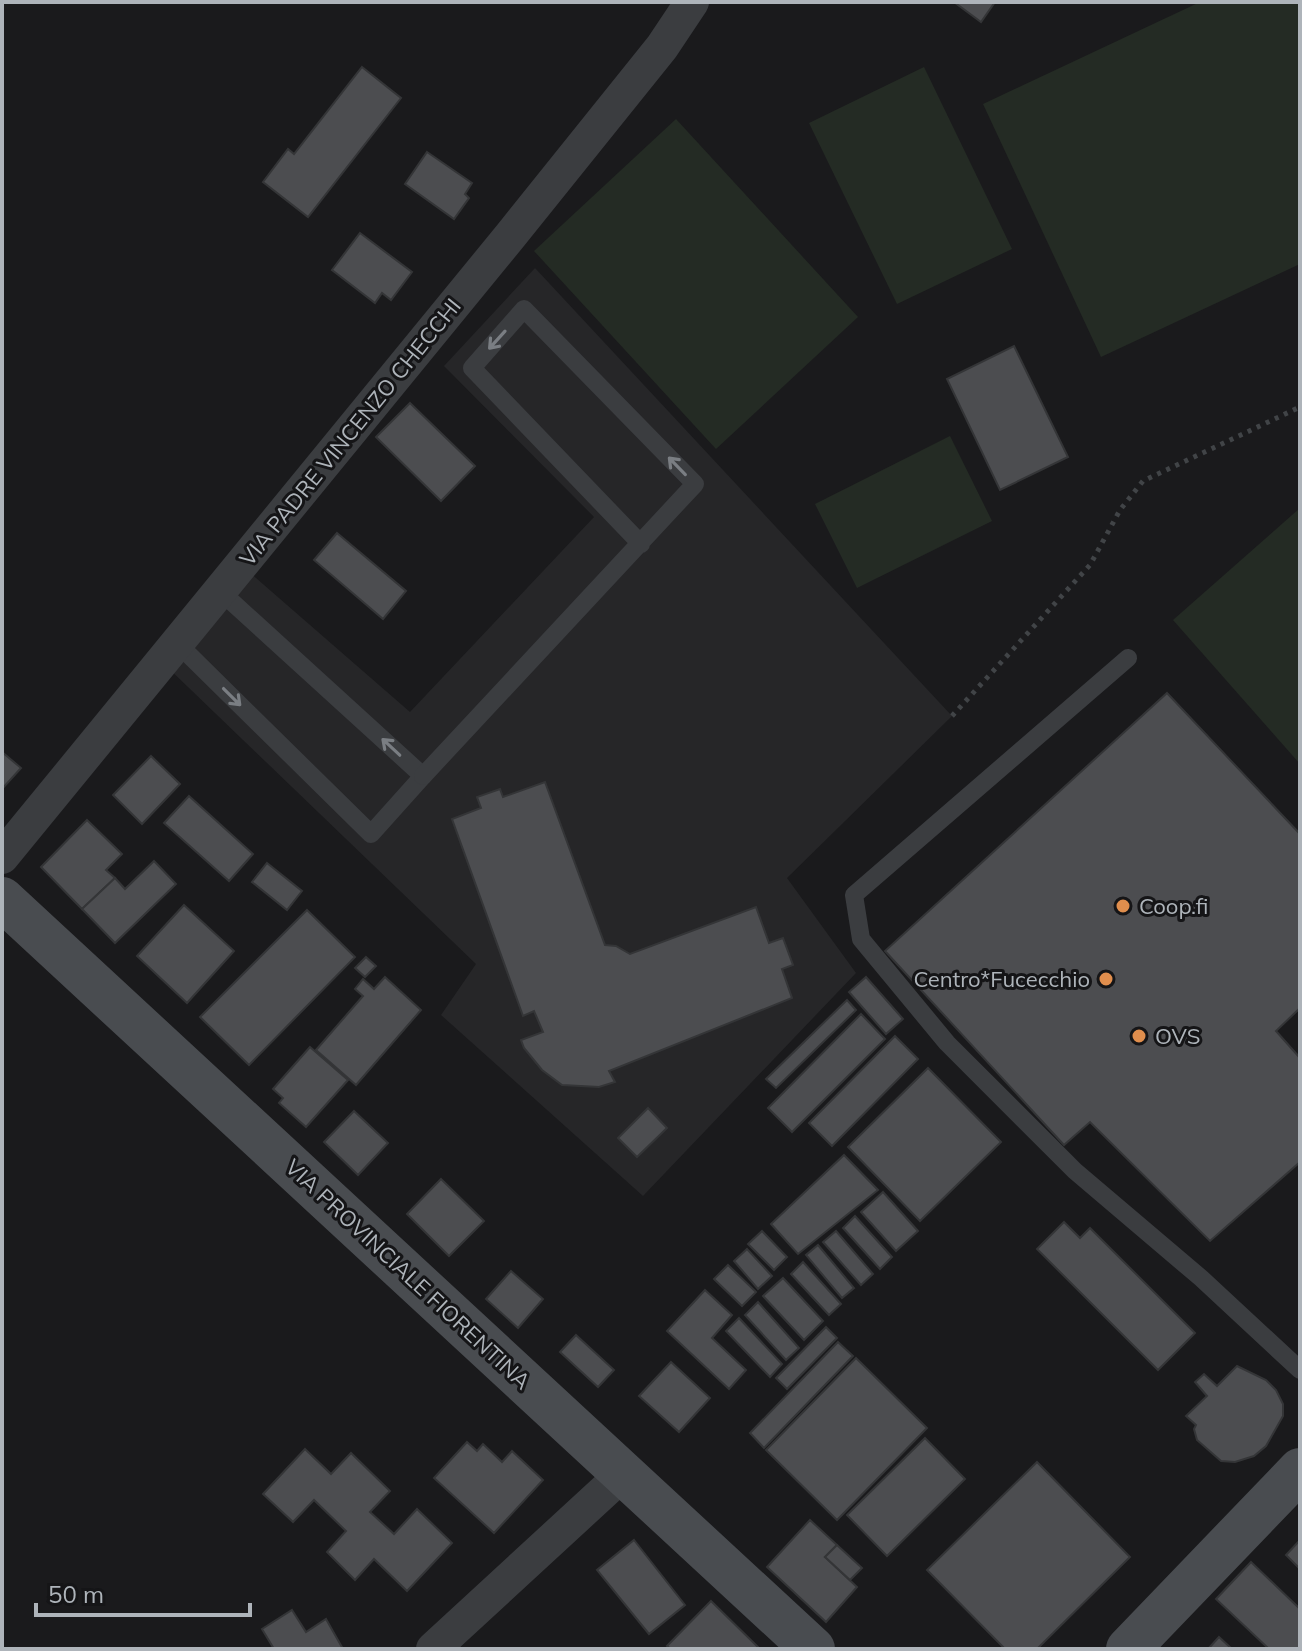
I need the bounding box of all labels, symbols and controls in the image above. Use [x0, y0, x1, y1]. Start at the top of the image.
street label: VIA PADRE VINCENZO CHECCHI [233, 292, 467, 572]
one-way arrow [488, 330, 506, 350]
one-way arrow [668, 457, 687, 476]
one-way arrow [222, 688, 242, 707]
one-way arrow [381, 738, 401, 756]
place label: Coop.fi [1139, 892, 1208, 920]
marker: Coop.fi [1114, 897, 1132, 915]
place label: Centro*Fucecchio [913, 965, 1090, 993]
marker: Centro*Fucecchio [1097, 970, 1115, 988]
place label: OVS [1155, 1022, 1200, 1050]
marker: OVS [1130, 1027, 1148, 1045]
street label: VIA PROVINCIALE FIORENTINA [279, 1153, 537, 1395]
scale bar [36, 1567, 250, 1617]
text: 50 m [48, 1579, 104, 1609]

